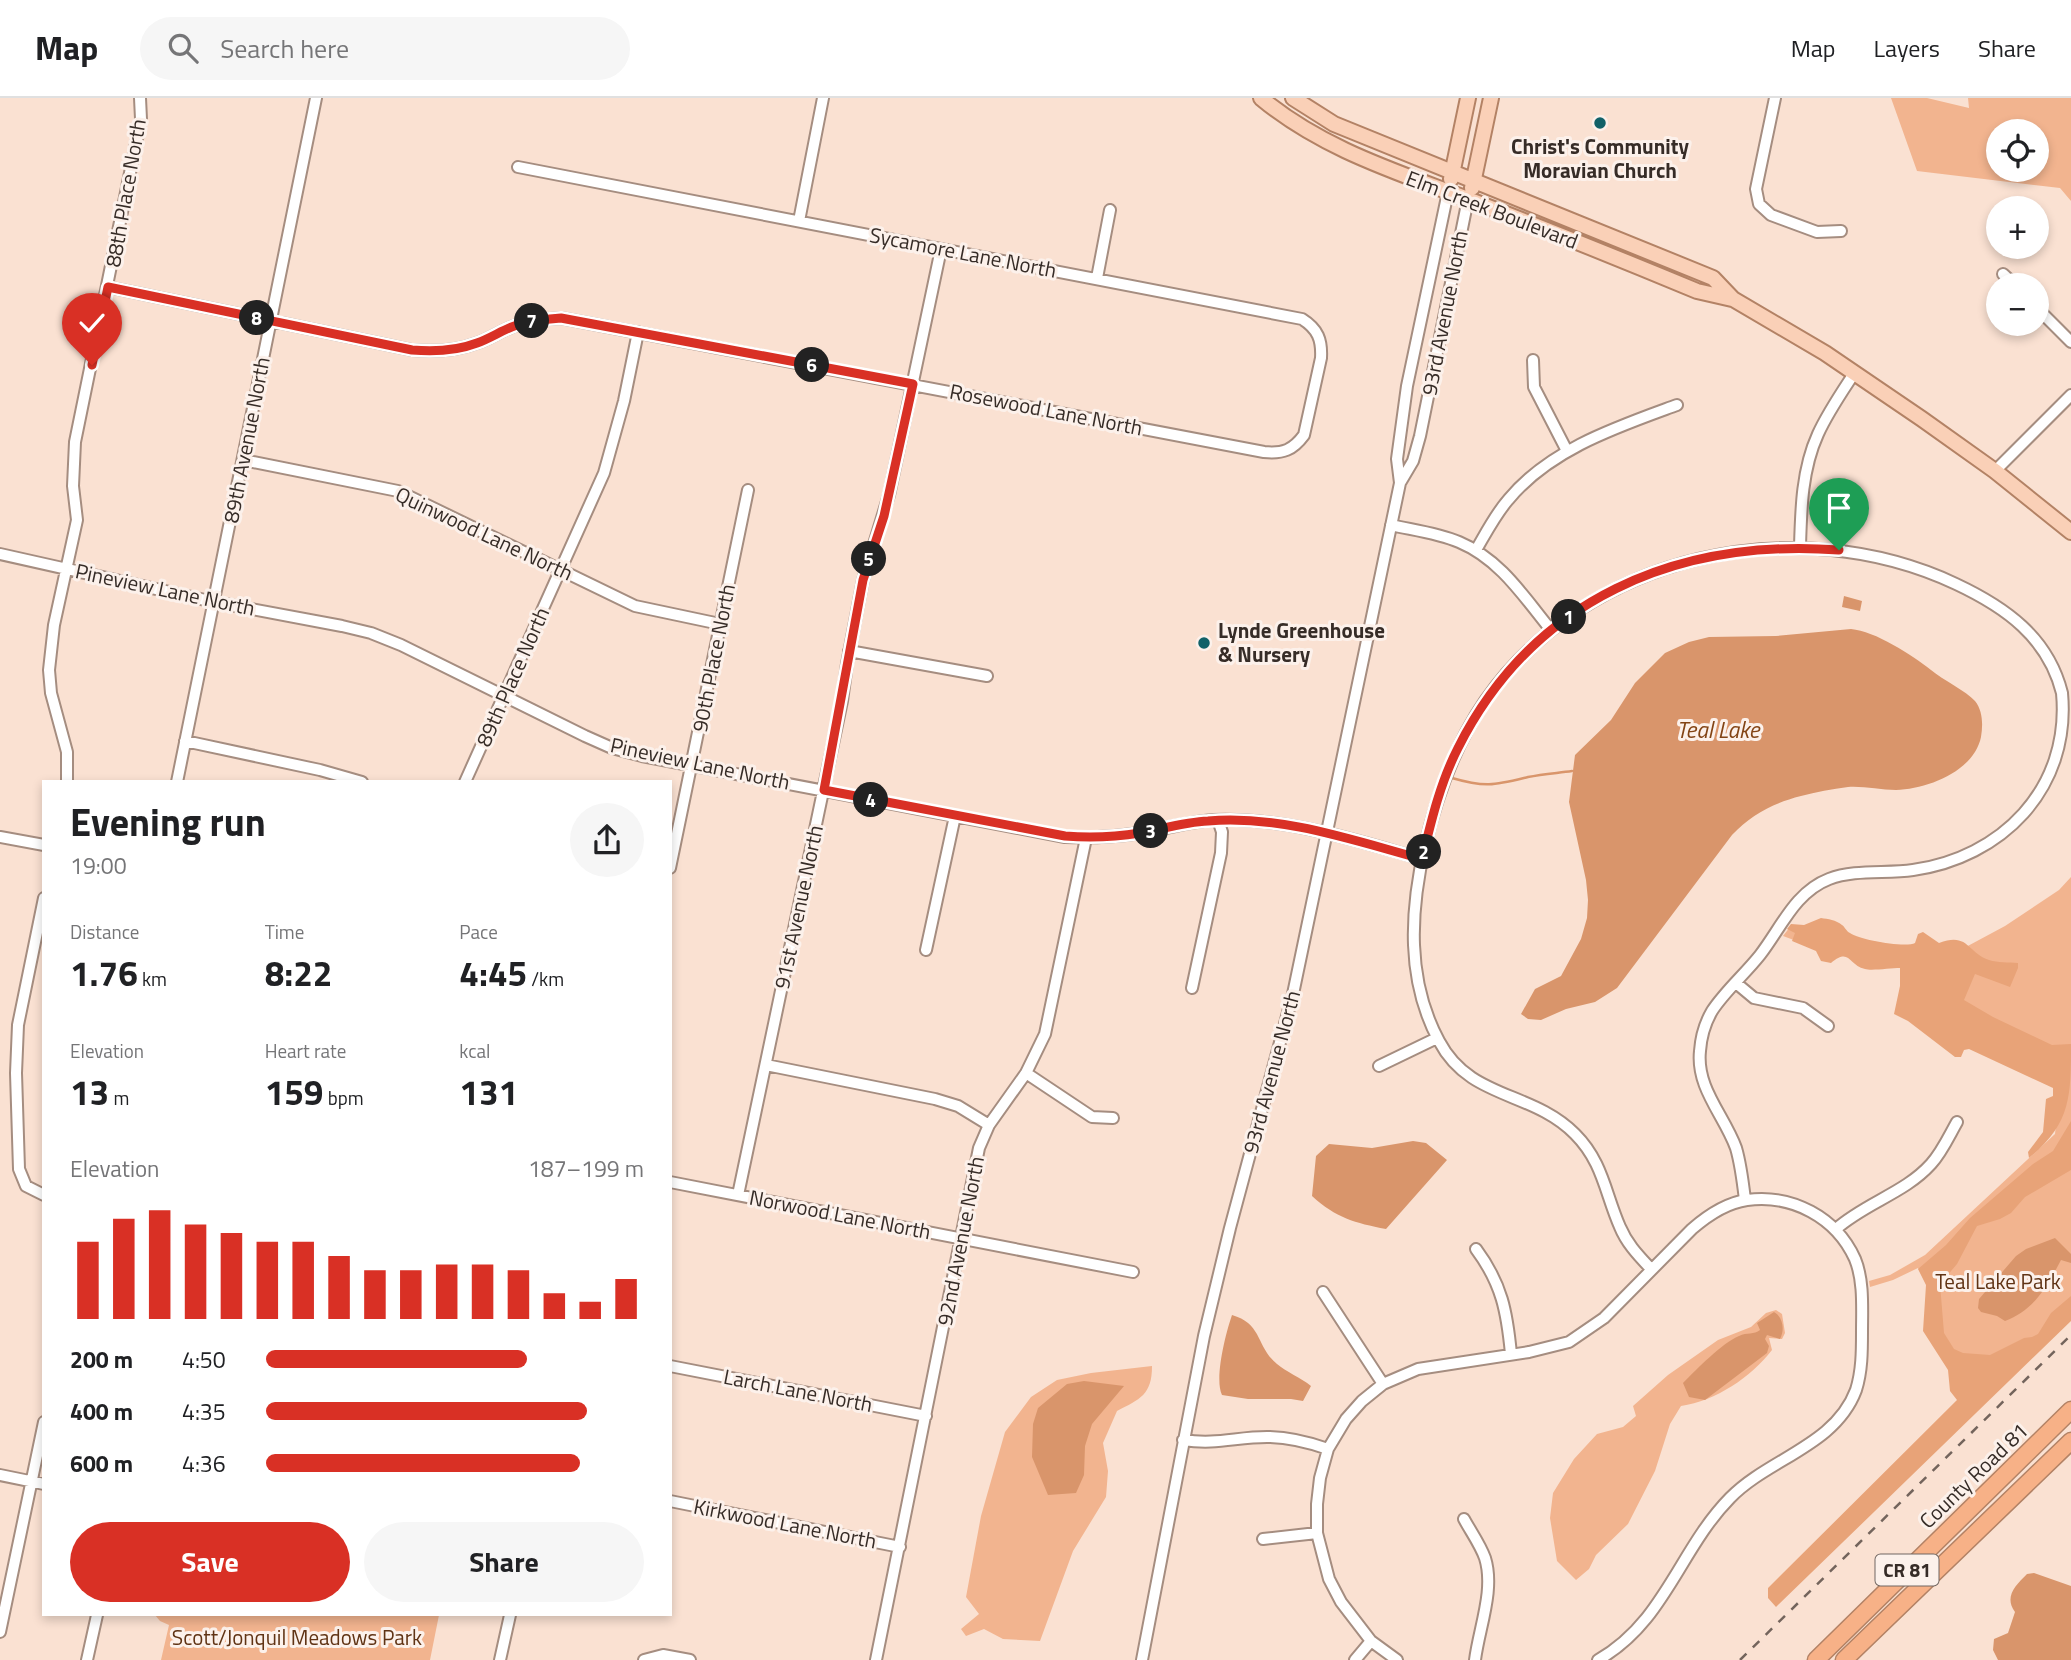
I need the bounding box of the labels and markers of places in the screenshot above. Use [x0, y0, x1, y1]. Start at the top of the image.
marker: Christ's Community Moravian Church [1592, 115, 1608, 131]
place label: Christ's Community Moravian Church [1511, 130, 1689, 186]
pin [62, 293, 122, 365]
pin: 8 [240, 300, 274, 336]
pin: 7 [514, 304, 550, 339]
pin: 6 [794, 348, 830, 382]
pin [1809, 478, 1869, 550]
pin: 5 [852, 542, 886, 576]
pin: 1 [1552, 600, 1586, 634]
place label: Lynde Greenhouse & Nursery [1218, 614, 1385, 670]
marker: Lynde Greenhouse & Nursery [1196, 635, 1212, 651]
pin: 4 [854, 782, 888, 818]
pin: 3 [1134, 814, 1168, 848]
pin: 2 [1406, 834, 1442, 870]

